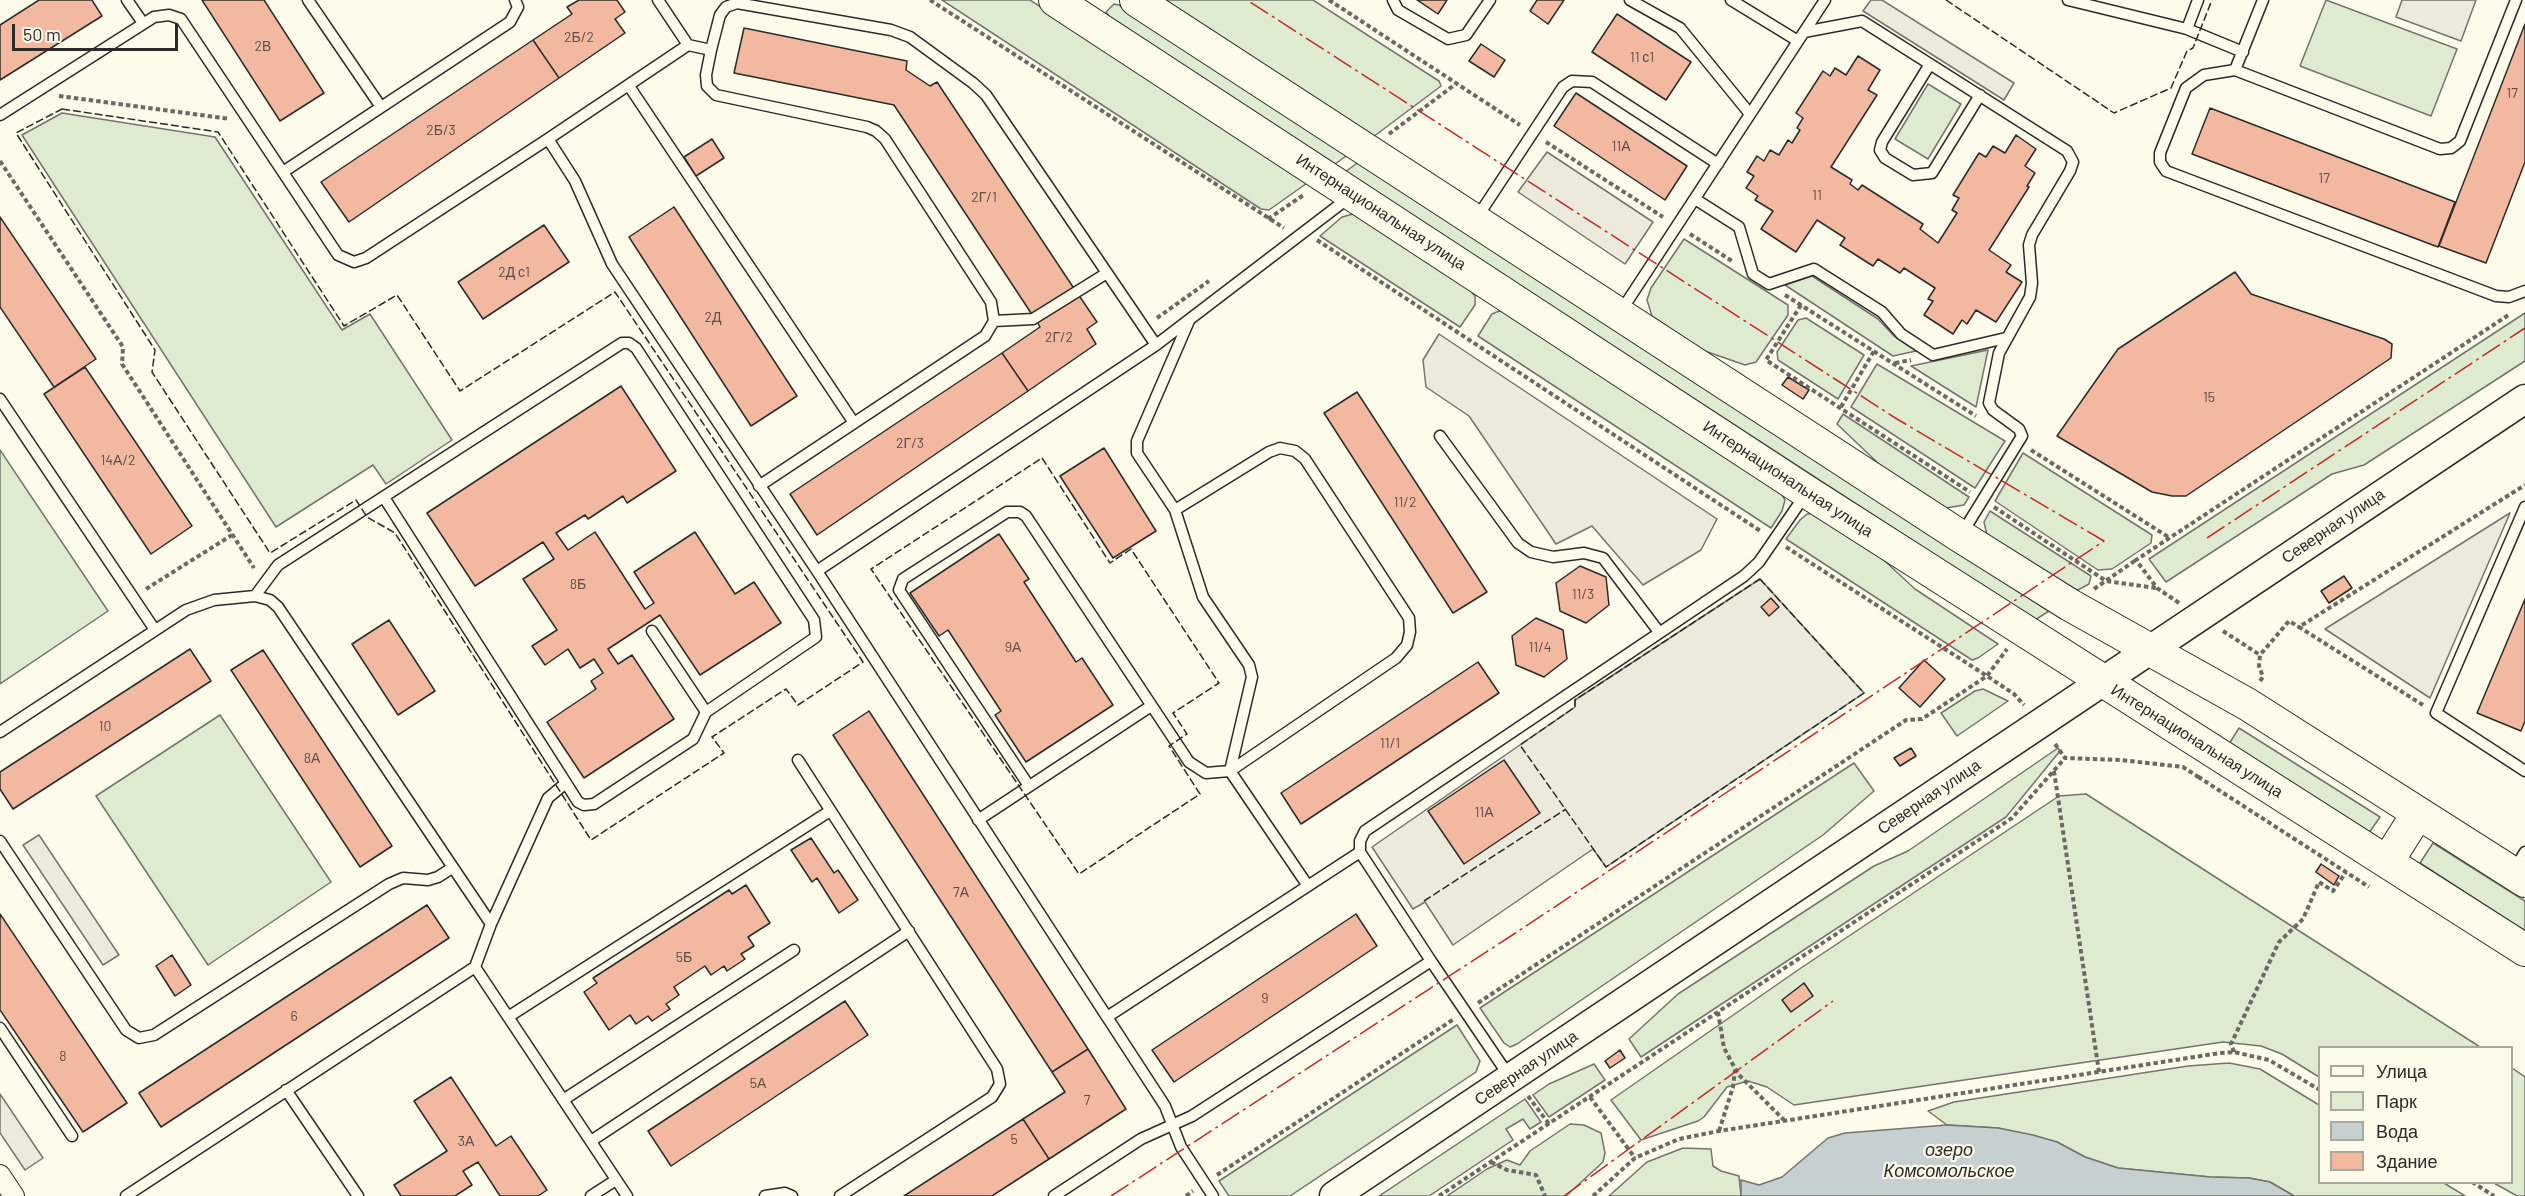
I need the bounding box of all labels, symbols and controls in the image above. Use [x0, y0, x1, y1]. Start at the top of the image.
scale bar [15, 12, 182, 50]
text: 50 m [23, 23, 61, 45]
house number: 2Б/2 [564, 29, 594, 45]
house number: 2В [255, 38, 271, 54]
house number: 11 с1 [1630, 49, 1654, 65]
house number: 17 [2506, 85, 2518, 101]
house number: 2Б/3 [426, 122, 456, 138]
house number: 11А [1611, 138, 1631, 154]
street label: Интернациональная улица [1292, 150, 1470, 274]
house number: 17 [2318, 170, 2330, 186]
house number: 11 [1812, 187, 1822, 203]
house number: 2Г/1 [971, 189, 997, 205]
house number: 2Д с1 [498, 264, 530, 280]
house number: 2Д [705, 309, 721, 325]
house number: 2Г/2 [1045, 329, 1073, 345]
house number: 15 [2203, 389, 2215, 405]
street label: Интернациональная улица [1699, 417, 1877, 541]
house number: 2Г/3 [896, 435, 924, 451]
house number: 14А/2 [100, 452, 136, 468]
street label: Северная улица [2278, 484, 2388, 568]
house number: 11/2 [1394, 494, 1416, 510]
house number: 8Б [570, 576, 586, 592]
house number: 11/3 [1572, 586, 1594, 602]
house number: 9А [1005, 639, 1021, 655]
house number: 11/4 [1528, 639, 1552, 655]
street label: Интернациональная улица [2108, 680, 2286, 802]
house number: 10 [99, 718, 111, 734]
house number: 11/1 [1380, 735, 1400, 751]
house number: 8А [304, 750, 320, 766]
street label: Северная улица [1874, 755, 1984, 839]
house number: 11А [1474, 804, 1494, 820]
house number: 7А [953, 884, 969, 900]
house number: 5Б [676, 949, 692, 965]
house number: 9 [1261, 990, 1269, 1006]
house number: 6 [290, 1008, 298, 1024]
street label: Северная улица [1471, 1026, 1581, 1110]
legend [2318, 1046, 2513, 1184]
house number: 8 [59, 1048, 67, 1064]
text: Улица [2376, 1060, 2427, 1082]
house number: 5А [750, 1075, 766, 1091]
text: Парк [2376, 1090, 2417, 1112]
house number: 7 [1084, 1092, 1090, 1108]
text: Вода [2376, 1120, 2418, 1142]
house number: 5 [1010, 1131, 1018, 1147]
house number: 3А [458, 1133, 474, 1149]
water label: озеро Комсомольское [1884, 1139, 2014, 1182]
text: Здание [2376, 1150, 2437, 1172]

